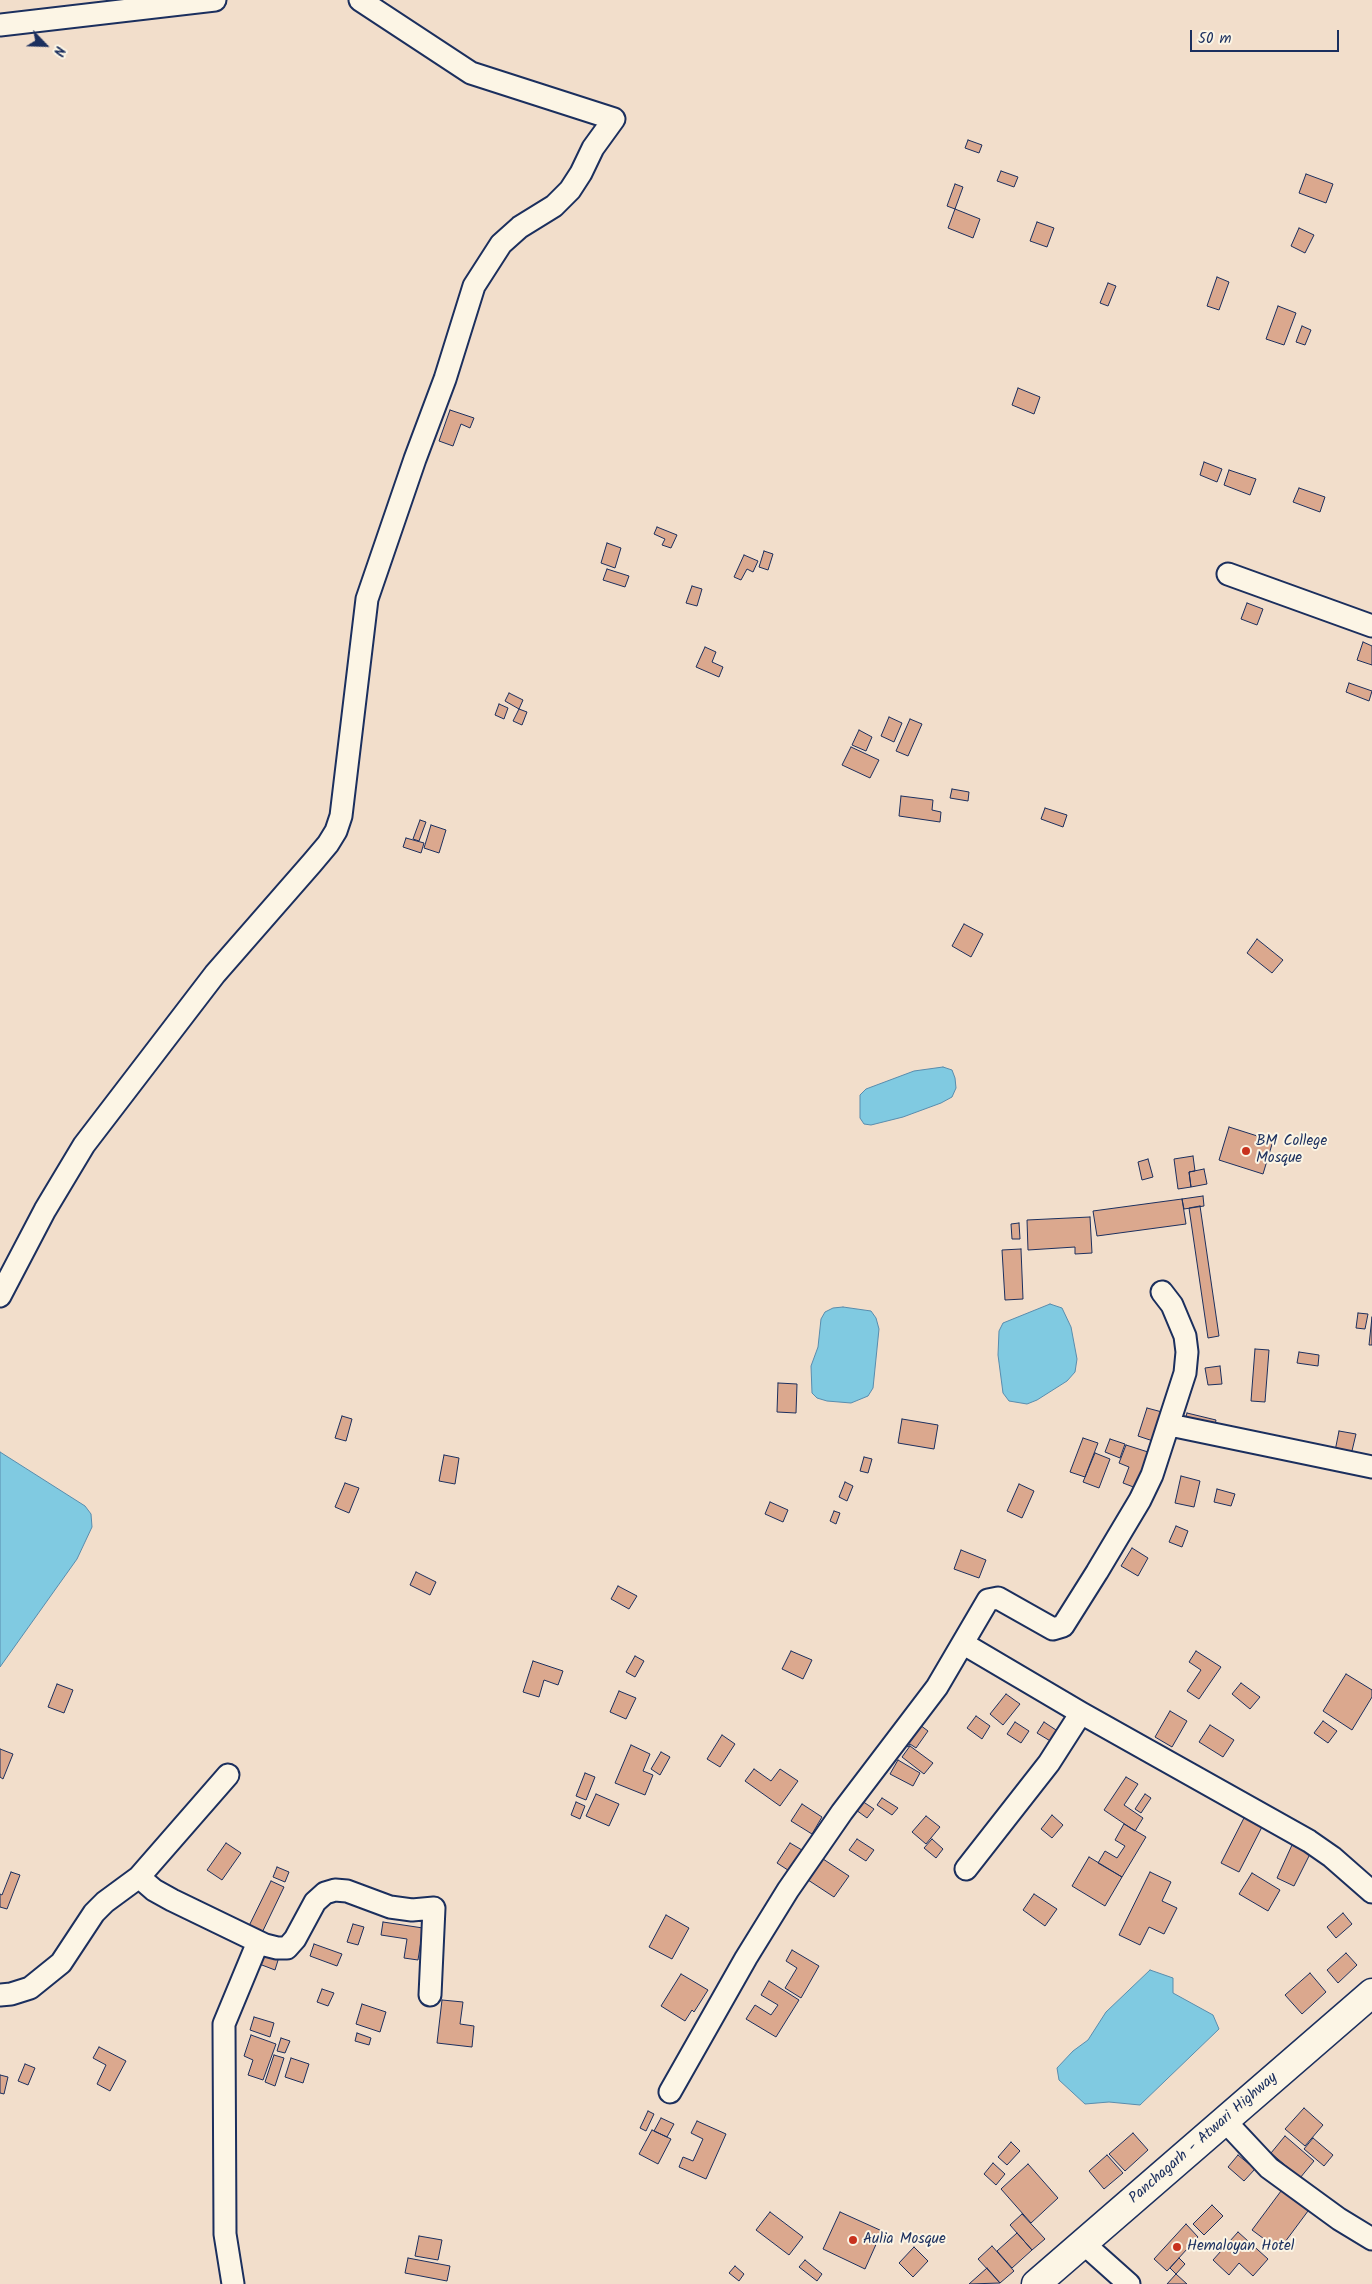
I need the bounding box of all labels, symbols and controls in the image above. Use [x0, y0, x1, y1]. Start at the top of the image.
north arrow [20, 20, 70, 70]
scale bar [1192, 20, 1341, 52]
text: 50 m [1198, 27, 1232, 51]
text: N [47, 43, 71, 60]
place label: BM College Mosque [1256, 1133, 1327, 1168]
marker: BM College Mosque [1240, 1145, 1252, 1157]
street label: Panchagarh - Atwari Highway [1126, 2070, 1282, 2208]
place label: Aulia Mosque [863, 2231, 946, 2249]
marker: Aulia Mosque [847, 2234, 859, 2246]
place label: Hemaloyan Hotel [1187, 2238, 1294, 2256]
marker: Hemaloyan Hotel [1171, 2241, 1183, 2253]

